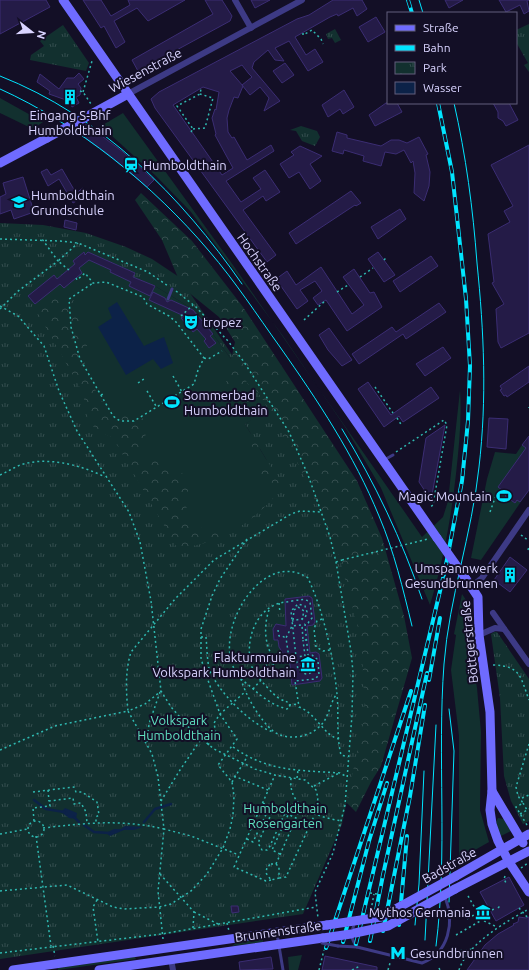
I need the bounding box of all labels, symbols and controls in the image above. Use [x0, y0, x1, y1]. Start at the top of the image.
north arrow [12, 12, 52, 52]
legend [387, 12, 517, 104]
text: Straße [423, 21, 459, 34]
text: N [35, 29, 49, 41]
text: Bahn [423, 41, 451, 54]
street label: Wiesenstraße [106, 45, 184, 95]
text: Park [423, 61, 447, 74]
text: Wasser [423, 81, 462, 94]
building icon: Eingang S-Bhf Humboldthain [61, 88, 79, 106]
place label: Eingang S-Bhf Humboldthain [28, 108, 112, 137]
station icon: Humboldthain [122, 156, 140, 174]
place label: Humboldthain [143, 158, 227, 172]
place label: Humboldthain Grundschule [31, 188, 115, 217]
school or university icon: Humboldthain Grundschule [10, 193, 28, 211]
street label: Hochstraße [235, 230, 285, 294]
theatre icon: tropez [182, 313, 200, 331]
place label: tropez [203, 315, 241, 329]
place label: Sommerbad Humboldthain [184, 388, 268, 417]
sports icon: Sommerbad Humboldthain [163, 393, 181, 411]
sports icon: Magic Mountain [495, 487, 513, 505]
place label: Magic Mountain [398, 489, 492, 503]
place label: Umspannwerk Gesundbrunnen [405, 561, 498, 590]
building icon: Umspannwerk Gesundbrunnen [501, 566, 519, 584]
street label: Böttgerstraße [458, 600, 480, 684]
place label: Flakturmruine Volkspark Humboldthain [153, 650, 296, 679]
museum icon: Flakturmruine Volkspark Humboldthain [299, 655, 317, 673]
park label: Volkspark Humboldthain [137, 713, 221, 742]
park label: Humboldthain Rosengarten [243, 801, 327, 830]
street label: Badstraße [419, 844, 479, 886]
museum icon: Mythos Germania [474, 903, 492, 921]
place label: Mythos Germania [369, 905, 471, 919]
street label: Brunnenstraße [234, 918, 322, 944]
metro station icon: Gesundbrunnen [389, 944, 407, 962]
place label: Gesundbrunnen [410, 946, 503, 960]

